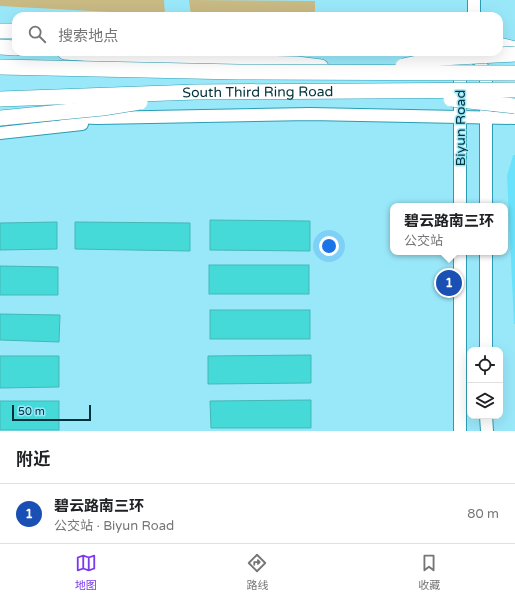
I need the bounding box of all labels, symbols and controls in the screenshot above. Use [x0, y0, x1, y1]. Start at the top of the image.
search box [12, 12, 503, 56]
icon: search [26, 23, 48, 45]
text: 搜索地点 [58, 27, 118, 45]
street label: South Third Ring Road [182, 83, 333, 101]
street label: Biyun Road [452, 90, 469, 166]
popup [390, 203, 508, 255]
text: 碧云路南三环 [404, 212, 494, 230]
text: 公交站 [404, 233, 443, 249]
your location [319, 236, 339, 256]
pin: 1 [436, 268, 462, 298]
map controls [467, 347, 503, 419]
button: locate [467, 347, 503, 383]
button: layers [467, 383, 503, 419]
scale bar [12, 403, 91, 422]
text: 50 m [18, 405, 45, 418]
text: 附近 [16, 449, 50, 470]
text: 碧云路南三环 [54, 497, 144, 515]
text: 1 [25, 506, 33, 522]
text: 80 m [467, 506, 499, 522]
text: 公交站 · Biyun Road [54, 518, 174, 534]
tab: 地图 [75, 552, 97, 592]
tab: 路线 [246, 552, 268, 592]
tab: 收藏 [418, 552, 440, 592]

